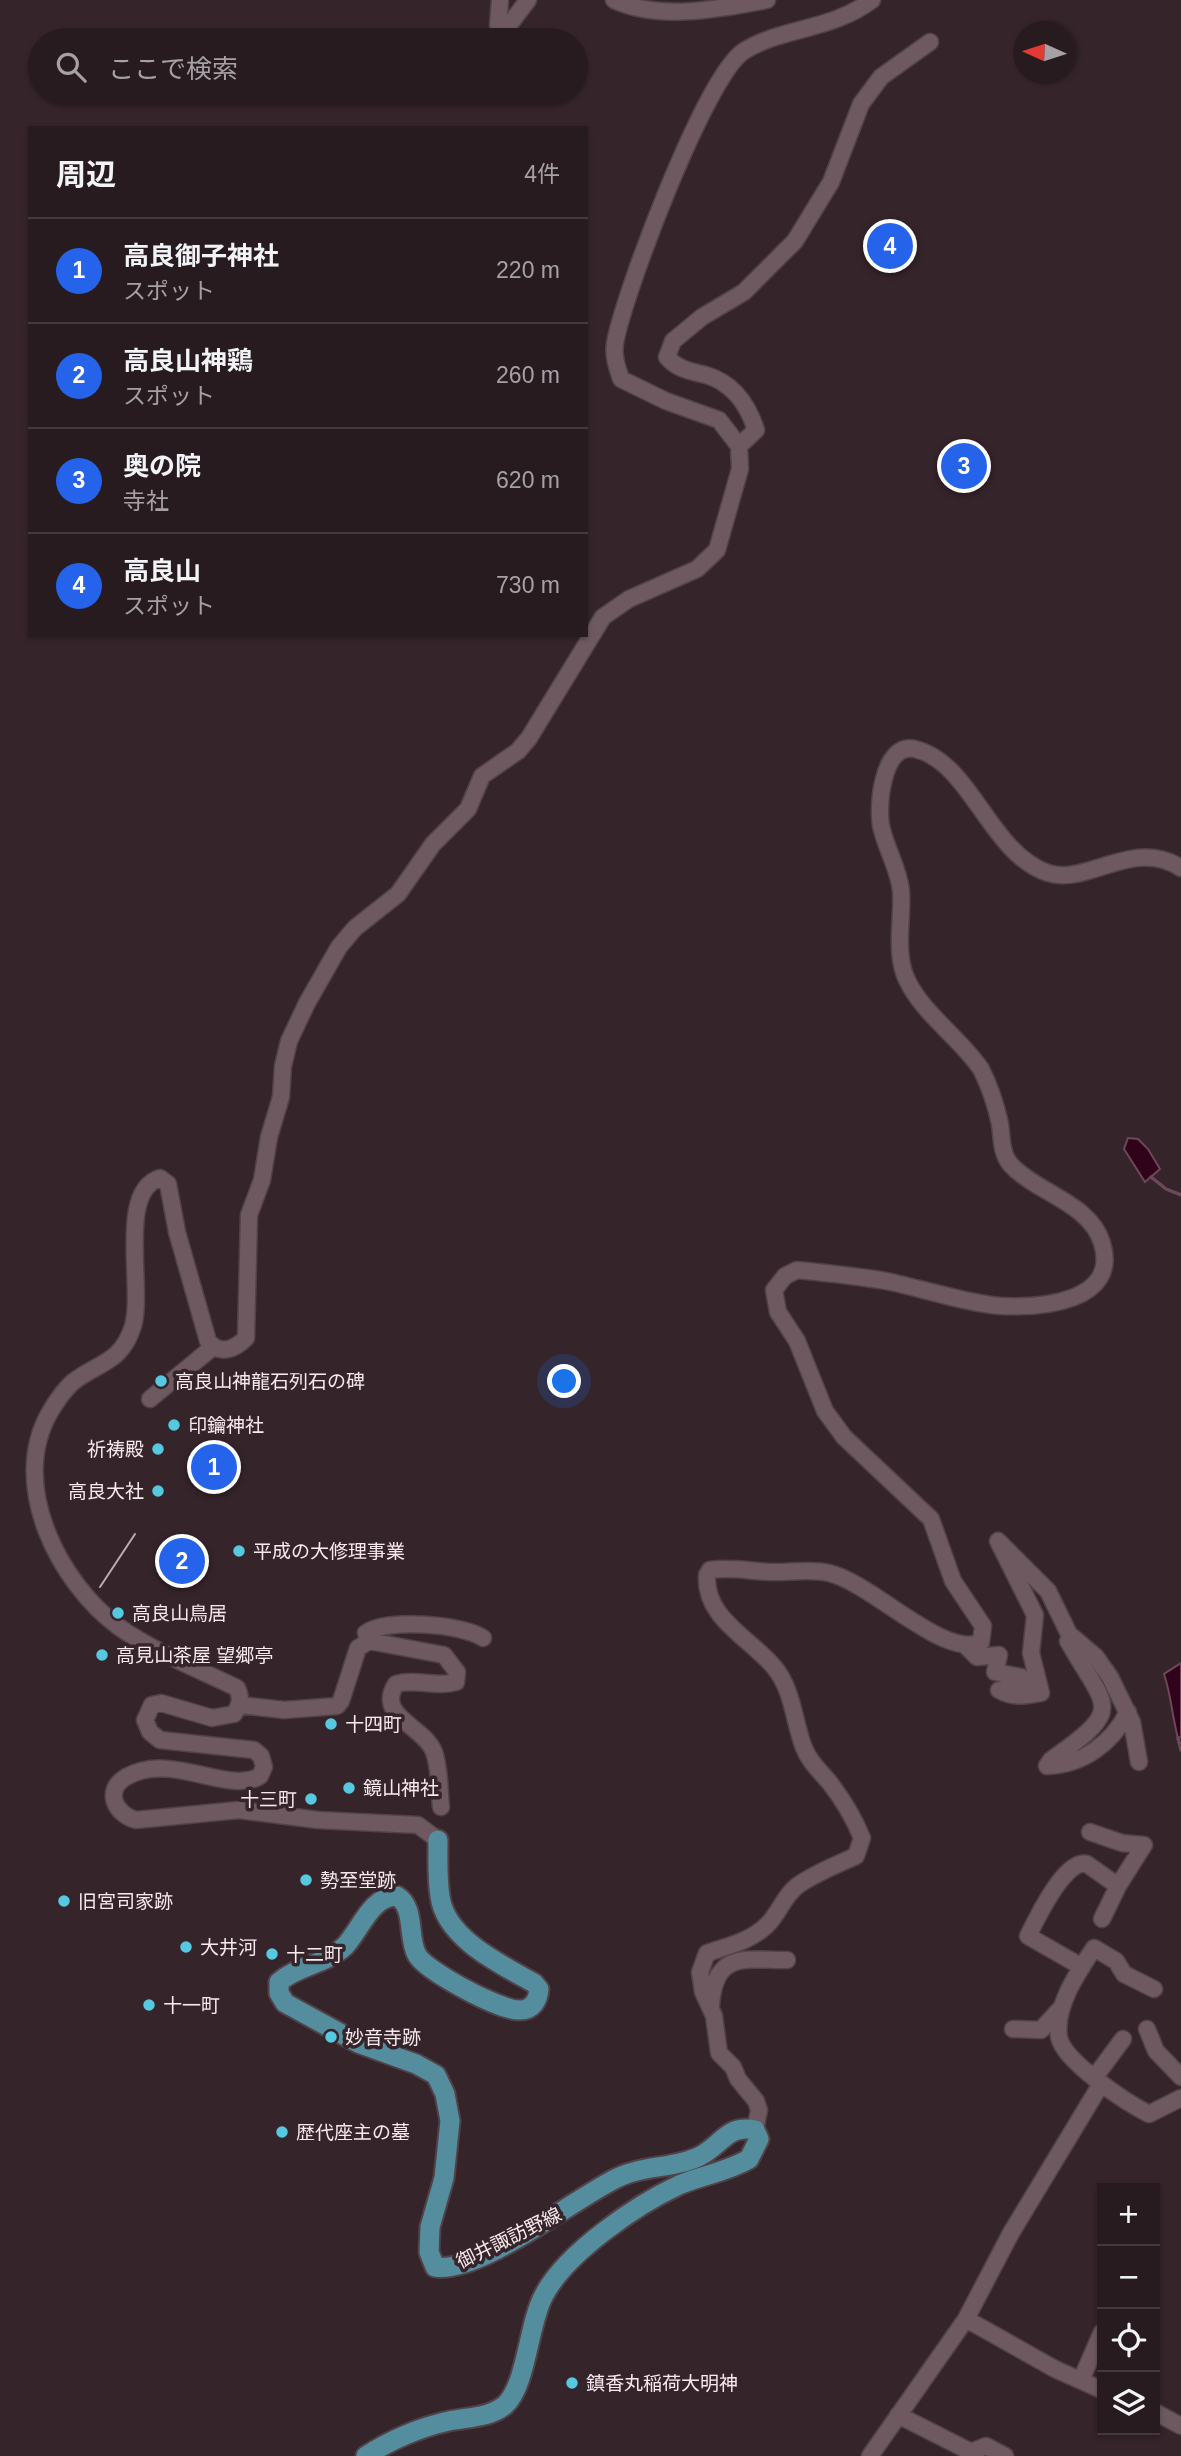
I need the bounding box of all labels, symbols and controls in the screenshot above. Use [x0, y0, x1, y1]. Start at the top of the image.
north arrow [1013, 21, 1076, 84]
search box [28, 28, 588, 105]
icon: search [52, 48, 90, 86]
text: ここで検索 [108, 54, 238, 84]
text: 周辺 [56, 158, 116, 191]
text: 4件 [524, 161, 560, 187]
pin: 4 [867, 220, 913, 272]
text: 高良御子神社 [123, 241, 279, 271]
text: 1 [73, 257, 85, 283]
text: 220 m [496, 257, 560, 283]
text: スポット [123, 278, 215, 304]
text: 高良山神鶏 [123, 346, 253, 376]
text: 2 [73, 362, 85, 388]
text: 260 m [496, 362, 560, 388]
text: スポット [123, 383, 215, 409]
pin: 3 [941, 440, 987, 492]
text: 奥の院 [123, 451, 201, 481]
text: 3 [73, 467, 85, 493]
text: 620 m [496, 467, 560, 493]
text: 寺社 [123, 488, 169, 514]
text: 高良山 [123, 556, 201, 586]
text: 4 [73, 572, 85, 598]
text: 730 m [496, 572, 560, 598]
text: スポット [123, 593, 215, 619]
your location [547, 1364, 581, 1398]
place label: 高良山神龍石列石の碑 [175, 1371, 365, 1392]
marker: 高良山神龍石列石の碑 [153, 1373, 169, 1389]
place label: 印鑰神社 [188, 1415, 264, 1436]
marker: 印鑰神社 [166, 1417, 182, 1433]
place label: 祈祷殿 [87, 1439, 144, 1460]
marker: 祈祷殿 [150, 1441, 166, 1457]
pin: 1 [191, 1441, 237, 1493]
place label: 高良大社 [68, 1481, 144, 1502]
marker: 高良大社 [150, 1483, 166, 1499]
pin: 2 [159, 1535, 205, 1587]
place label: 平成の大修理事業 [253, 1541, 405, 1562]
marker: 平成の大修理事業 [231, 1543, 247, 1559]
place label: 高良山鳥居 [132, 1603, 227, 1624]
marker: 高良山鳥居 [110, 1605, 126, 1621]
place label: 高見山茶屋 望郷亭 [116, 1645, 273, 1666]
marker: 高見山茶屋 望郷亭 [94, 1647, 110, 1663]
place label: 十四町 [345, 1714, 402, 1735]
marker: 十四町 [323, 1716, 339, 1732]
place label: 鏡山神社 [363, 1778, 439, 1799]
marker: 鏡山神社 [341, 1780, 357, 1796]
place label: 十三町 [240, 1789, 297, 1810]
marker: 十三町 [303, 1791, 319, 1807]
place label: 勢至堂跡 [320, 1870, 396, 1891]
marker: 勢至堂跡 [298, 1872, 314, 1888]
place label: 旧宮司家跡 [78, 1891, 173, 1912]
marker: 旧宮司家跡 [56, 1893, 72, 1909]
place label: 大井河 [200, 1937, 257, 1958]
marker: 大井河 [178, 1939, 194, 1955]
place label: 十二町 [286, 1944, 343, 1965]
marker: 十二町 [264, 1946, 280, 1962]
place label: 十一町 [163, 1995, 220, 2016]
marker: 十一町 [141, 1997, 157, 2013]
place label: 妙音寺跡 [345, 2027, 421, 2048]
marker: 妙音寺跡 [323, 2029, 339, 2045]
place label: 歴代座主の墓 [296, 2122, 410, 2143]
marker: 歴代座主の墓 [274, 2124, 290, 2140]
map controls [1097, 2183, 1160, 2435]
button: + [1097, 2183, 1160, 2246]
street label: 御井諏訪野線 [453, 2204, 565, 2272]
button: − [1097, 2246, 1160, 2309]
button: locate [1097, 2309, 1160, 2372]
button: layers [1097, 2372, 1160, 2435]
place label: 鎮香丸稲荷大明神 [586, 2373, 738, 2394]
marker: 鎮香丸稲荷大明神 [564, 2375, 580, 2391]

